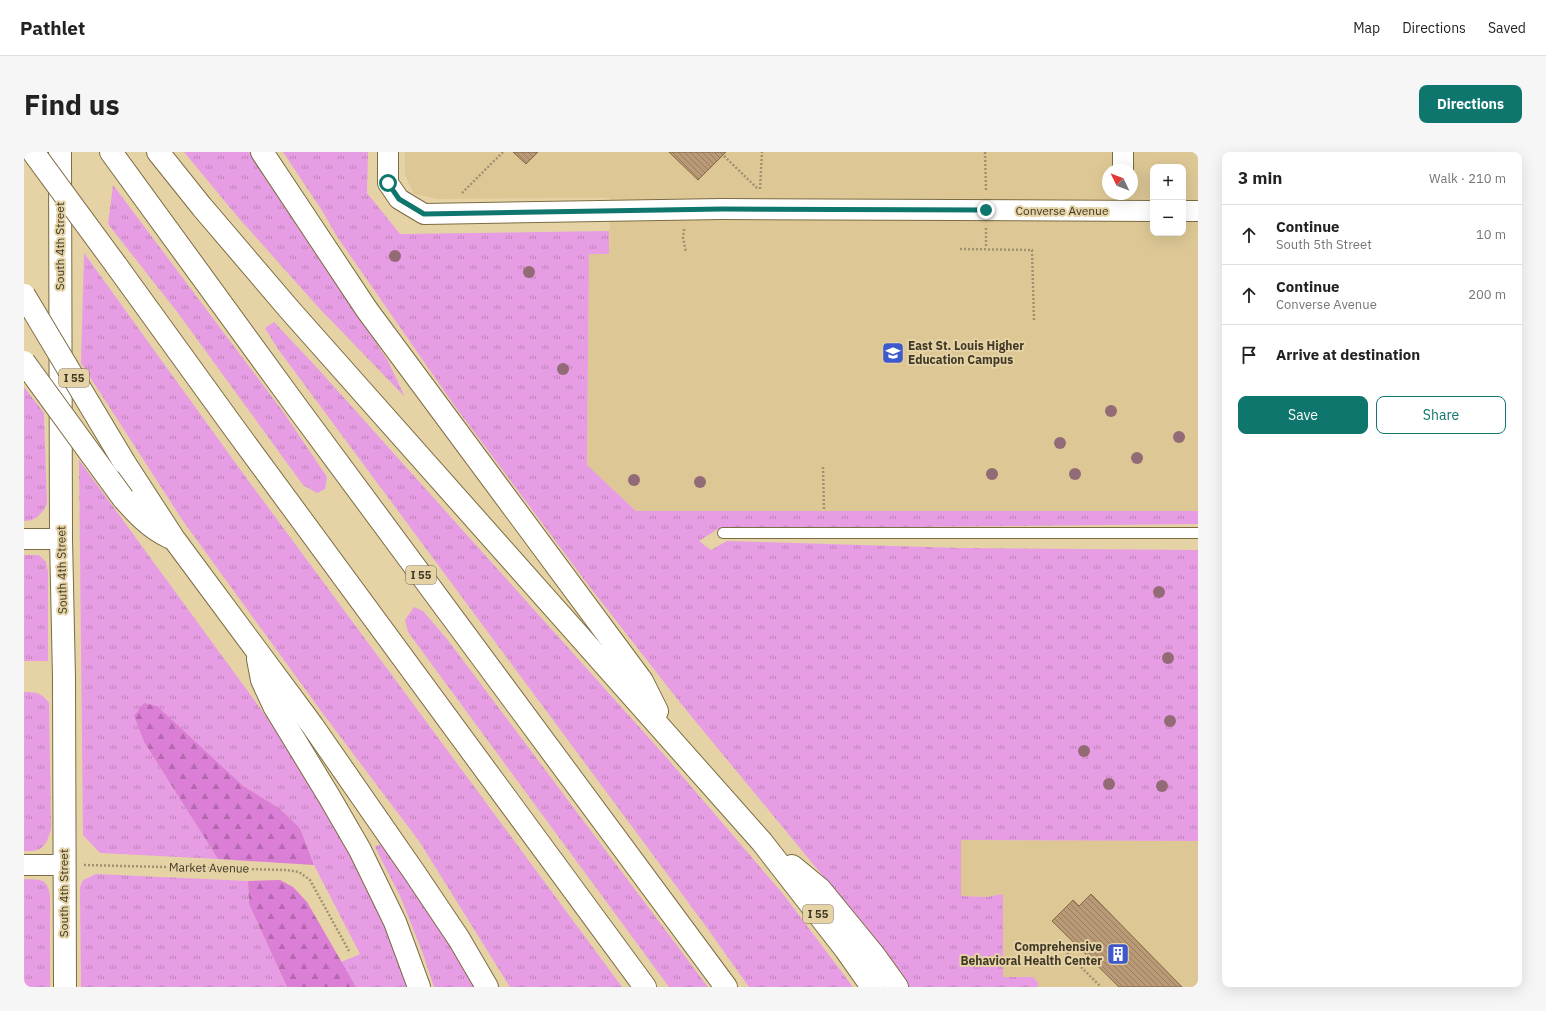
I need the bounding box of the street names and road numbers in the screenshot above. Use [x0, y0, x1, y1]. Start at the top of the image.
street label: South 4th Street [52, 202, 67, 290]
street label: Converse Avenue [1015, 203, 1109, 218]
road number: I 55 [59, 369, 89, 387]
street label: South 4th Street [53, 526, 70, 614]
road number: I 55 [406, 566, 436, 584]
street label: South 4th Street [56, 849, 71, 937]
street label: Market Avenue [169, 859, 250, 876]
road number: I 55 [803, 905, 833, 923]

